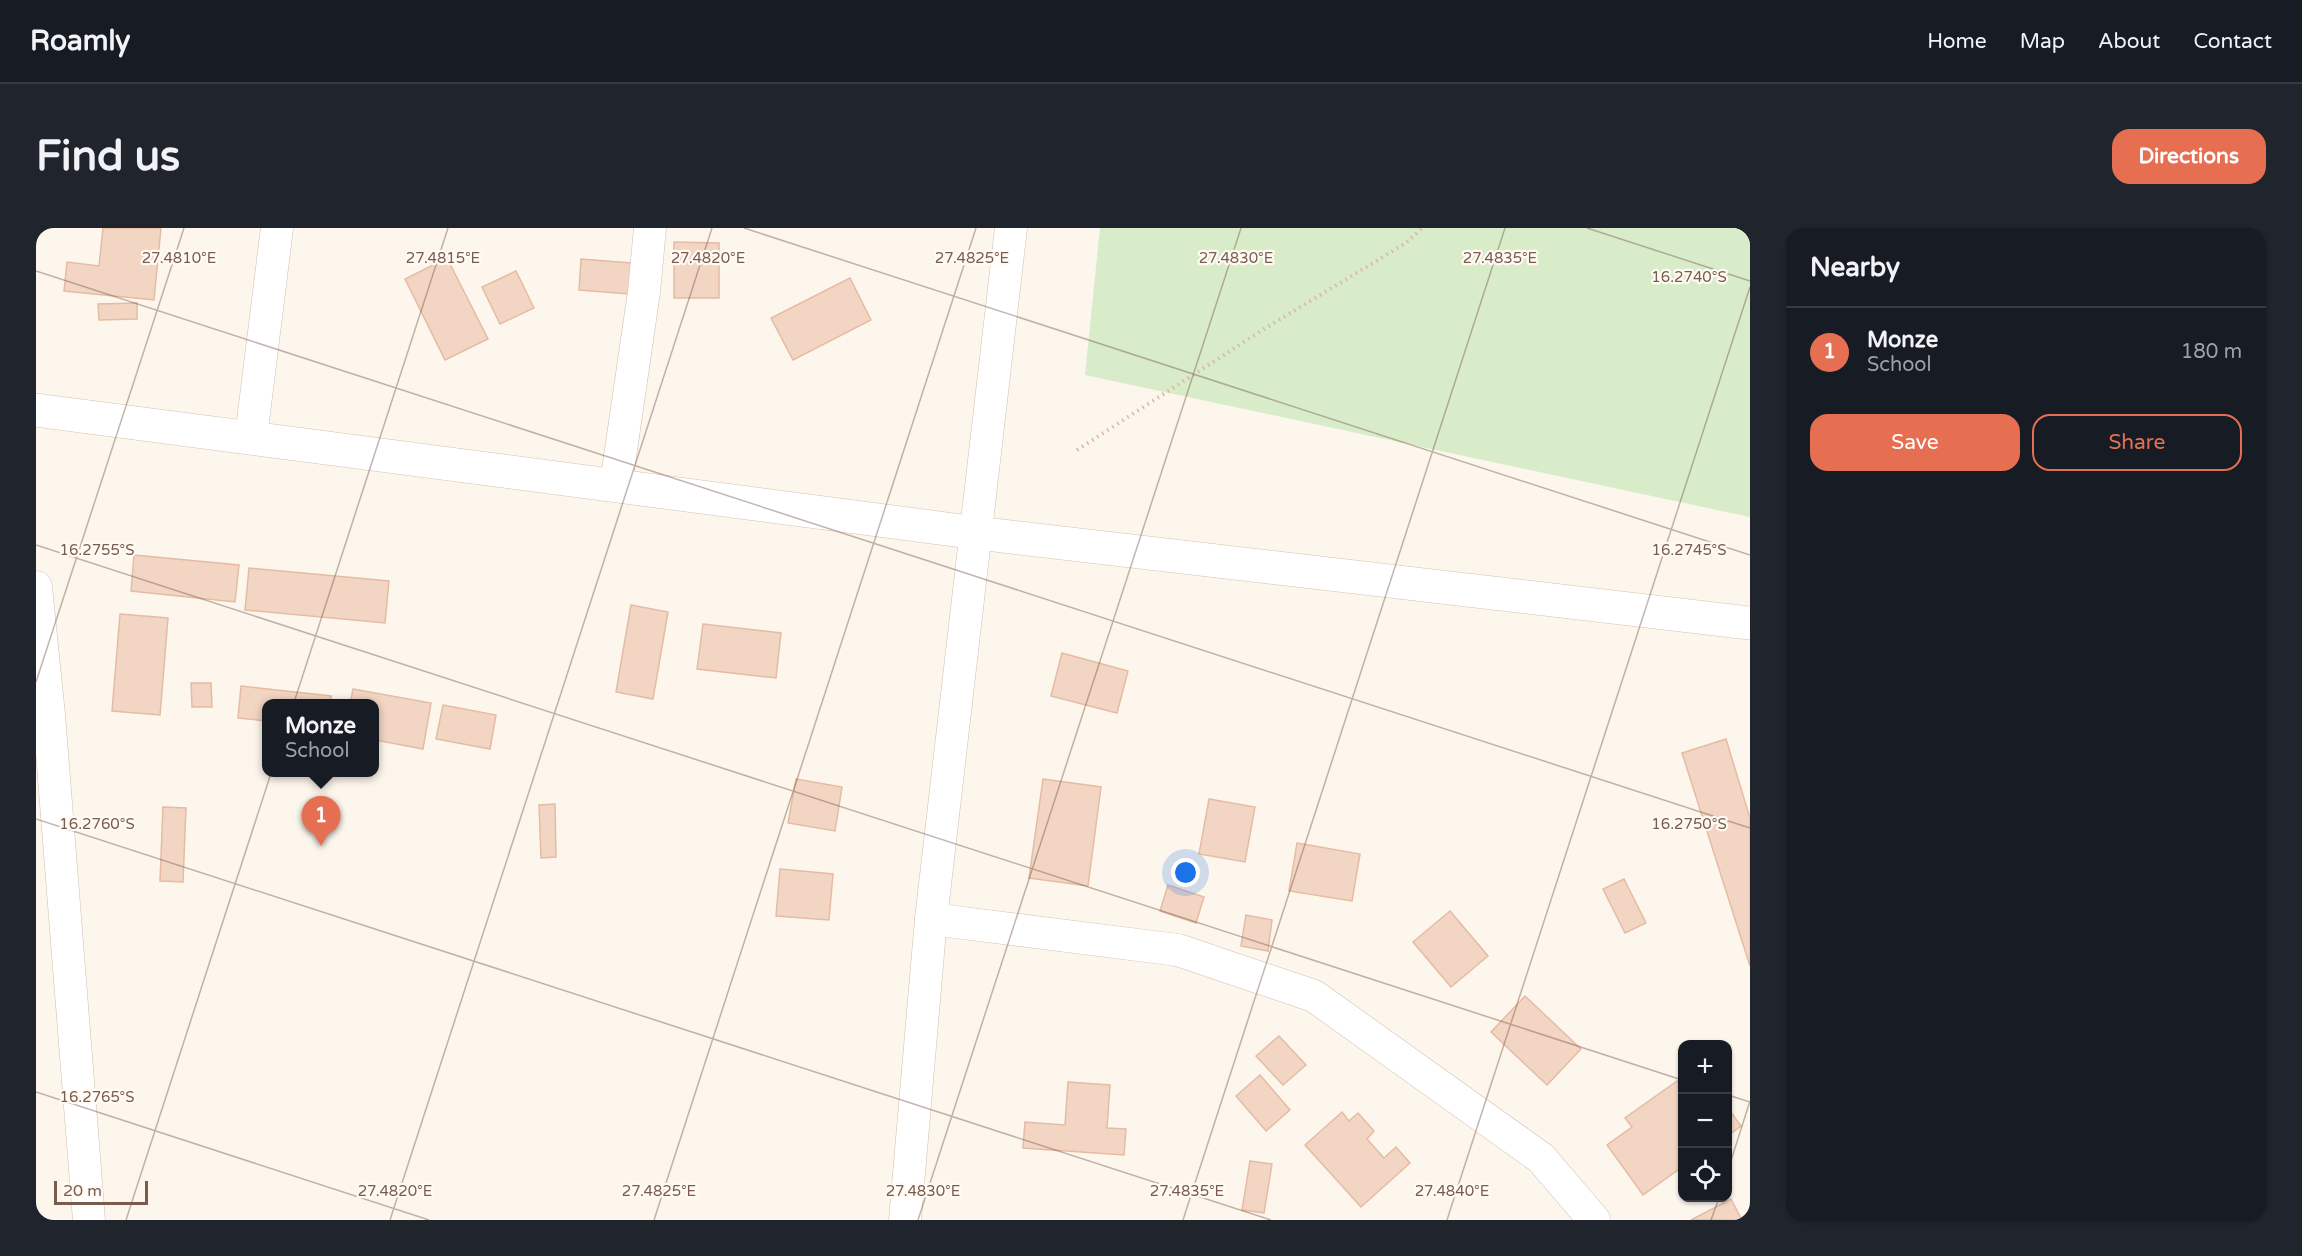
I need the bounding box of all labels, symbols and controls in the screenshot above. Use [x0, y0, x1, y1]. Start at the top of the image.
text: Roamly [30, 24, 130, 58]
text: Home [1927, 29, 1987, 54]
text: Map [2020, 29, 2065, 54]
text: About [2098, 29, 2160, 54]
text: Contact [2193, 29, 2272, 54]
button: Directions [2112, 129, 2266, 184]
text: Find us [36, 131, 180, 182]
text: 27.4810°E [142, 249, 216, 267]
text: 27.4815°E [406, 249, 480, 267]
text: 27.4820°E [671, 249, 745, 267]
text: 27.4825°E [935, 249, 1009, 267]
text: 27.4830°E [1199, 249, 1273, 267]
text: 27.4835°E [1463, 249, 1537, 267]
text: Nearby [1810, 252, 1900, 283]
text: 16.2740°S [1651, 268, 1727, 286]
text: Monze [1867, 327, 1938, 353]
text: 1 [1823, 340, 1836, 364]
text: 180 m [2181, 340, 2242, 364]
text: School [1867, 353, 1931, 377]
button: Save [1810, 414, 2020, 471]
button: Share [2032, 414, 2242, 471]
text: 16.2755°S [59, 541, 135, 559]
text: 16.2745°S [1651, 541, 1727, 559]
popup [262, 699, 379, 777]
text: Monze [285, 713, 356, 739]
text: School [285, 739, 349, 763]
pin: 1 [302, 796, 340, 846]
text: 16.2760°S [59, 815, 135, 833]
text: 16.2750°S [1651, 815, 1727, 833]
your location [1171, 858, 1200, 887]
map controls [1678, 1040, 1732, 1202]
button: + [1678, 1040, 1732, 1094]
text: 16.2765°S [59, 1088, 135, 1106]
button: − [1678, 1094, 1732, 1148]
button: locate [1678, 1148, 1732, 1202]
scale bar [54, 1178, 148, 1206]
text: 20 m [63, 1181, 102, 1201]
text: 27.4820°E [358, 1182, 432, 1200]
text: 27.4825°E [622, 1182, 696, 1200]
text: 27.4830°E [886, 1182, 960, 1200]
text: 27.4835°E [1150, 1182, 1224, 1200]
text: 27.4840°E [1415, 1182, 1489, 1200]

